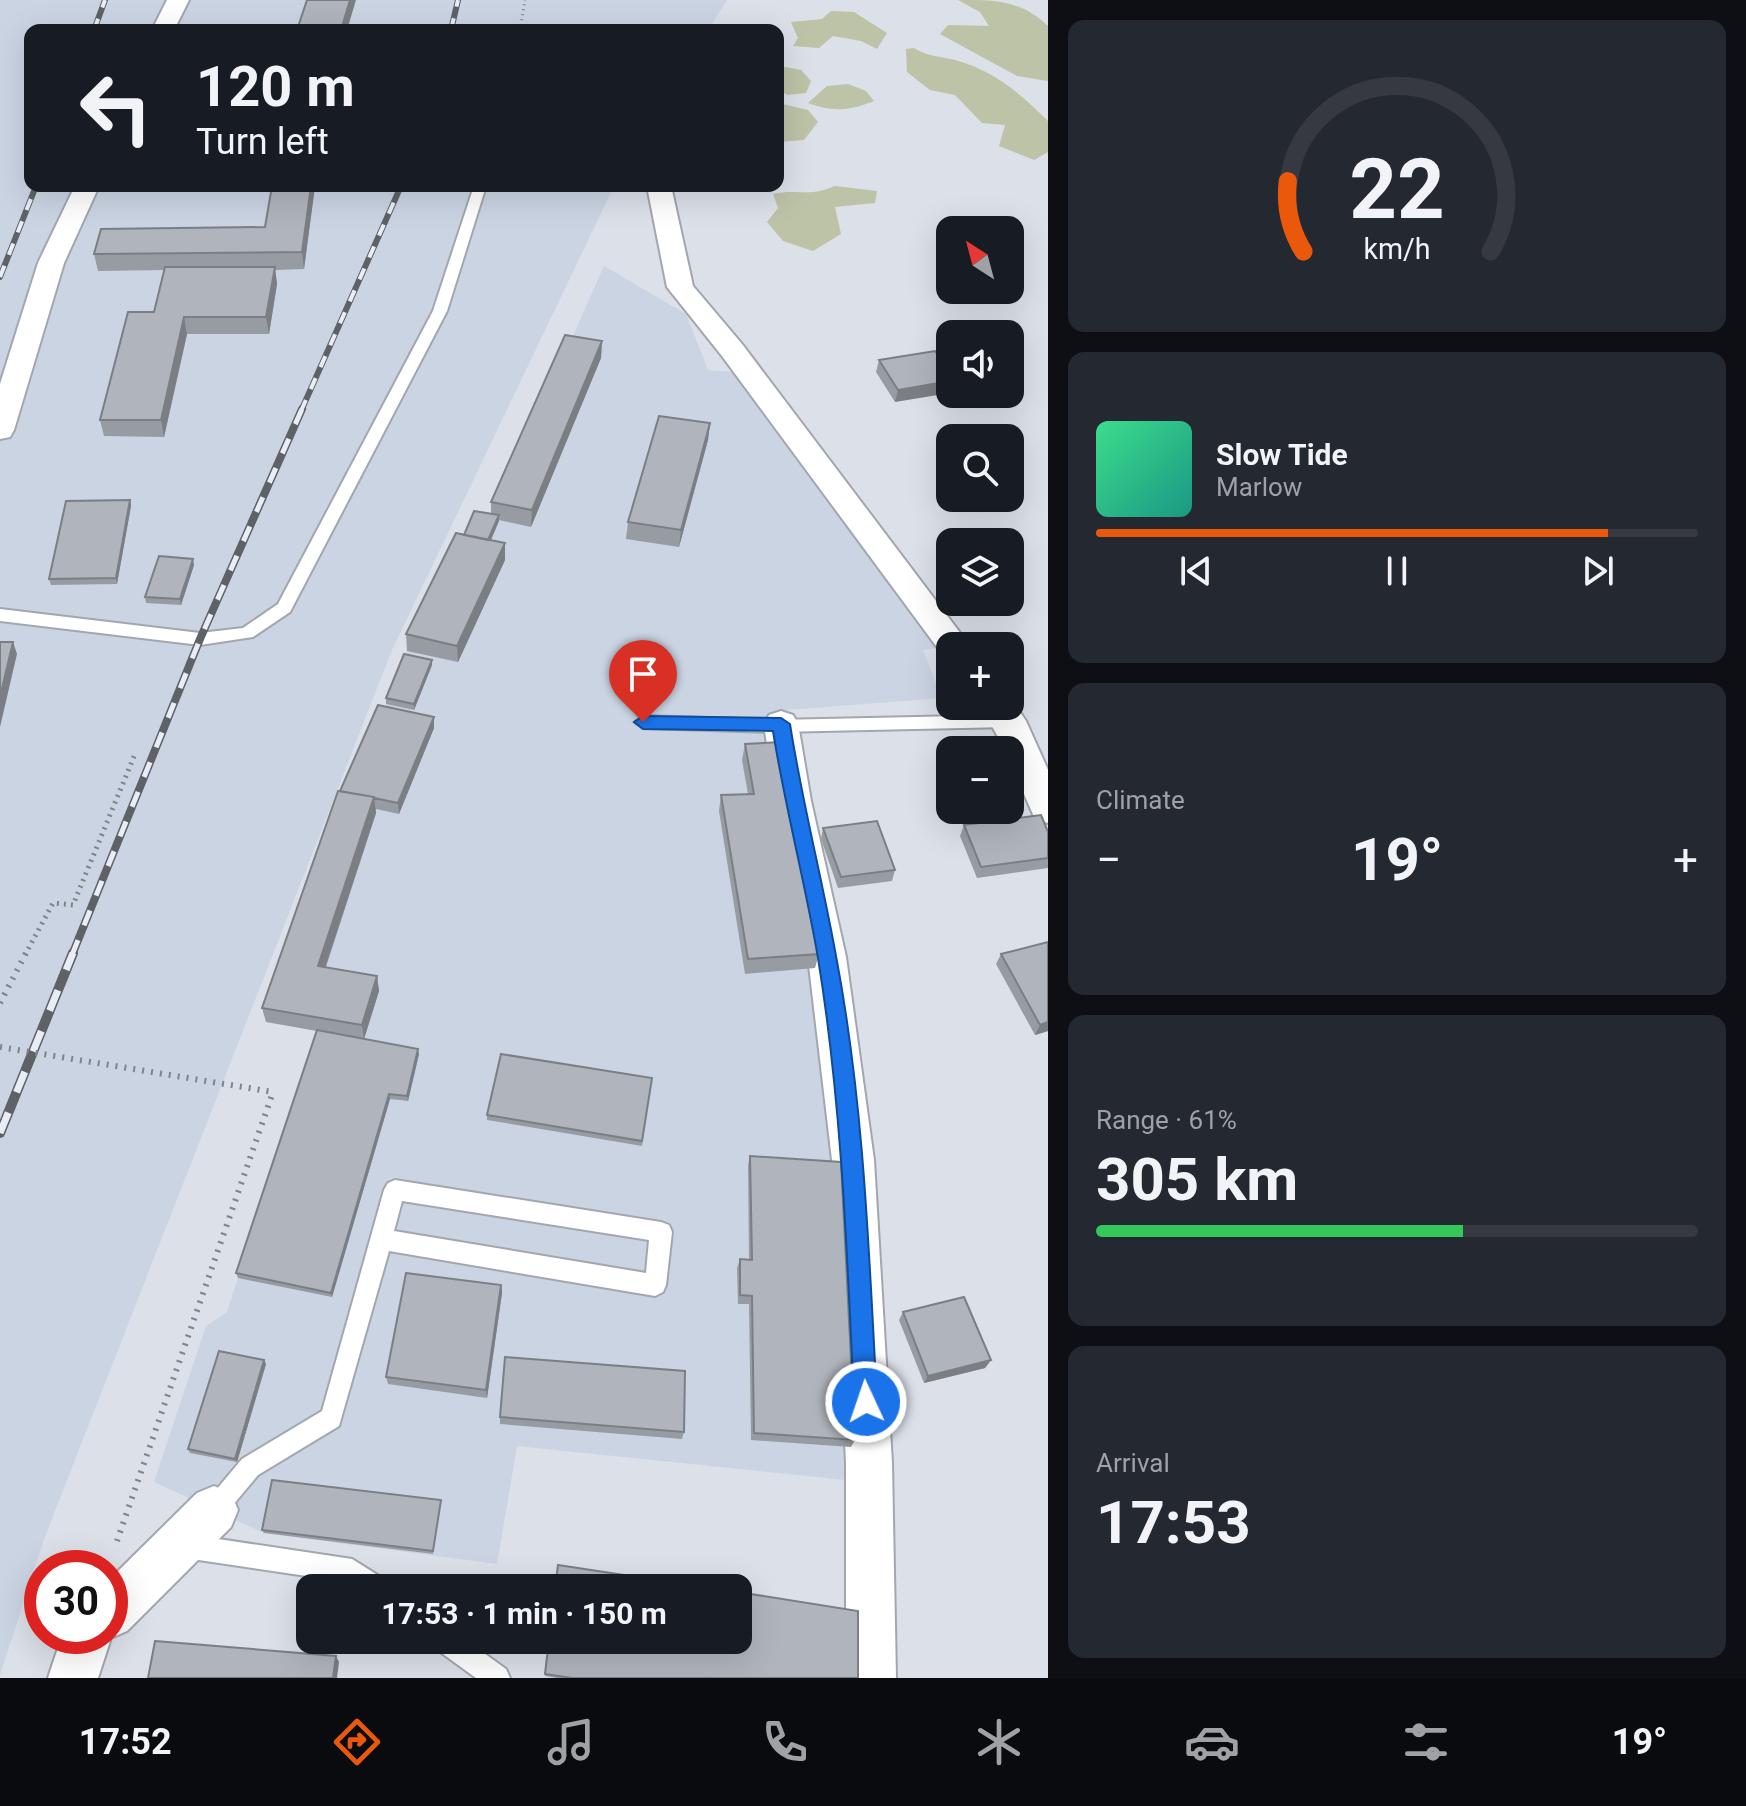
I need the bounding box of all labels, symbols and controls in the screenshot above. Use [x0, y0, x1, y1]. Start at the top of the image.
text: 120 m [196, 54, 355, 120]
icon: left [64, 56, 168, 160]
text: Turn left [196, 121, 329, 163]
text: 22 [1349, 140, 1445, 237]
north arrow [936, 216, 1024, 304]
map controls [936, 216, 1024, 824]
text: km/h [1363, 232, 1431, 266]
button: sound [936, 320, 1024, 408]
button: search [936, 424, 1024, 512]
text: Slow Tide [1216, 437, 1348, 472]
text: Marlow [1216, 472, 1302, 502]
button: layers [936, 528, 1024, 616]
icon: previous [1174, 549, 1218, 593]
icon: pause [1375, 549, 1419, 593]
icon: next [1576, 549, 1620, 593]
button: + [936, 632, 1024, 720]
pin [609, 640, 677, 722]
icon: arrive [621, 652, 665, 696]
button: − [936, 736, 1024, 824]
text: Climate [1096, 785, 1185, 815]
text: 19° [1351, 824, 1443, 895]
text: − [1096, 834, 1121, 886]
text: + [1673, 834, 1698, 886]
text: Range · 61% [1096, 1105, 1237, 1135]
text: 305 km [1096, 1144, 1298, 1215]
position arrow [824, 1360, 908, 1444]
text: Arrival [1096, 1448, 1170, 1478]
text: 17:53 [1096, 1487, 1251, 1558]
speed limit sign: 30 [24, 1550, 128, 1654]
text: 17:53 · 1 min · 150 m [381, 1596, 667, 1631]
icon: directions [329, 1714, 385, 1770]
icon: music [543, 1714, 599, 1770]
icon: phone [757, 1714, 813, 1770]
icon: climate [971, 1714, 1027, 1770]
icon: car [1184, 1714, 1240, 1770]
icon: filters [1398, 1714, 1454, 1770]
text: 17:52 [79, 1721, 172, 1763]
text: 19° [1612, 1721, 1667, 1763]

